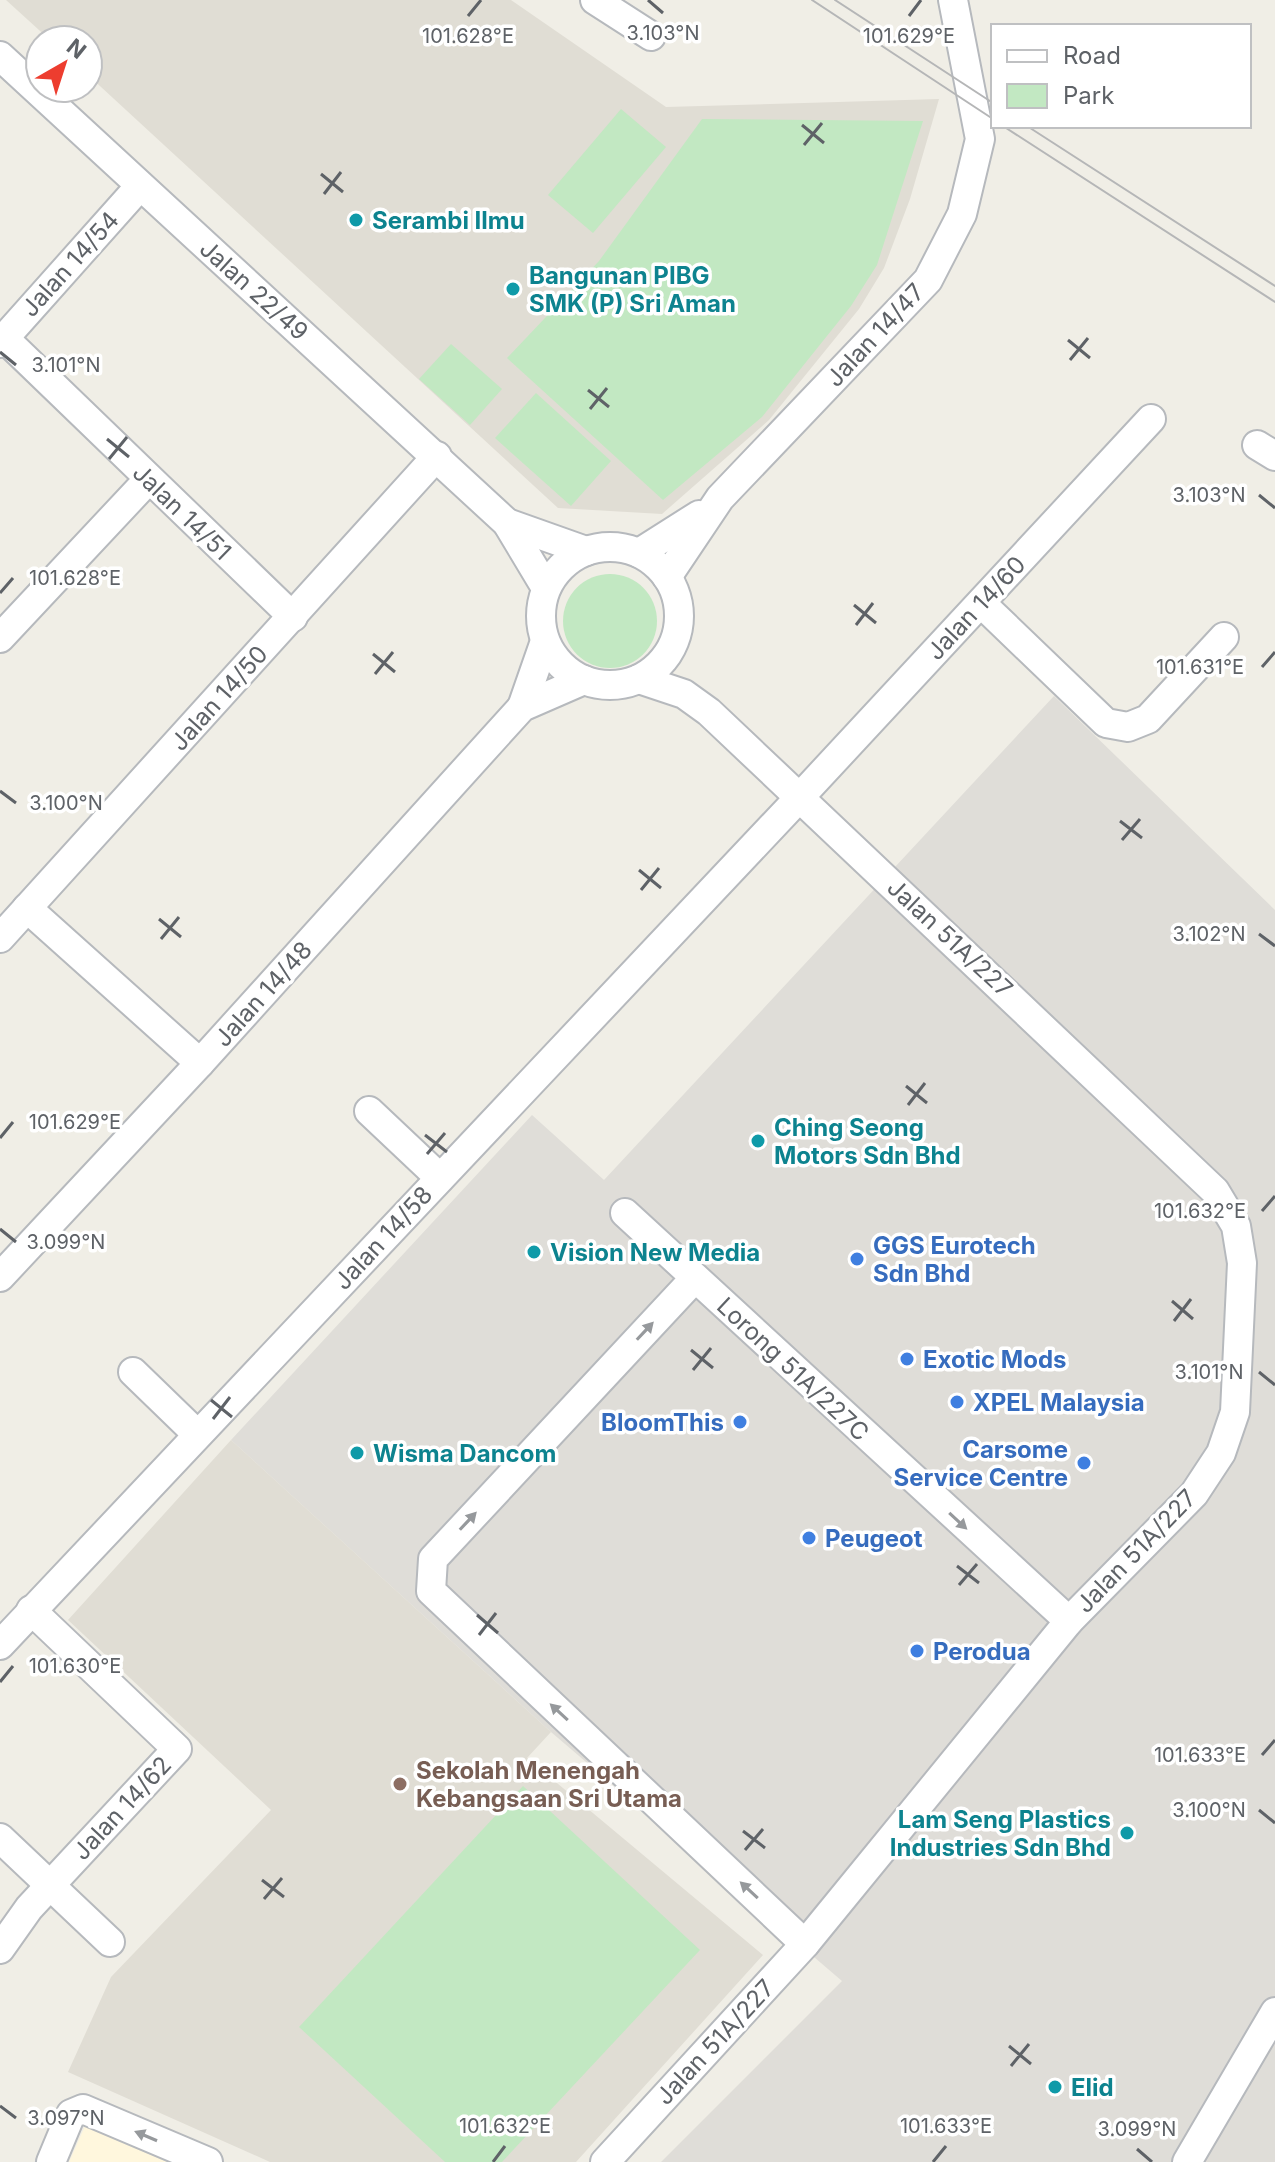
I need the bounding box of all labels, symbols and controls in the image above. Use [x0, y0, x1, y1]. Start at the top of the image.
text: 3.103°N [627, 21, 699, 45]
north arrow [24, 24, 104, 104]
text: 101.628°E [422, 24, 514, 48]
text: 101.629°E [863, 24, 955, 48]
legend [991, 24, 1251, 128]
text: N [62, 33, 91, 64]
text: Road [1063, 41, 1121, 70]
text: Park [1063, 81, 1114, 110]
street label: Jalan 14/54 [15, 205, 125, 323]
place label: Serambi Ilmu [372, 206, 525, 235]
marker: Serambi Ilmu [347, 211, 365, 229]
street label: Jalan 22/49 [194, 234, 314, 346]
place label: Bangunan PIBG SMK (P) Sri Aman [529, 261, 736, 318]
street label: Jalan 14/47 [820, 277, 930, 393]
marker: Bangunan PIBG SMK (P) Sri Aman [504, 280, 522, 298]
text: 3.101°N [31, 353, 101, 377]
street label: Jalan 14/51 [127, 458, 237, 566]
text: 3.103°N [1173, 483, 1245, 507]
street label: Jalan 14/60 [921, 550, 1031, 666]
text: 101.628°E [29, 566, 121, 590]
street label: Jalan 14/50 [164, 640, 274, 756]
text: 101.631°E [1156, 655, 1244, 679]
text: 3.100°N [29, 791, 103, 815]
street label: Jalan 51A/227 [881, 873, 1019, 1003]
text: 3.102°N [1172, 922, 1246, 946]
street label: Jalan 14/48 [208, 935, 318, 1053]
text: 101.629°E [29, 1110, 121, 1134]
place label: Ching Seong Motors Sdn Bhd [774, 1113, 961, 1170]
marker: Ching Seong Motors Sdn Bhd [749, 1132, 767, 1150]
street label: Jalan 14/58 [328, 1180, 438, 1296]
text: 101.632°E [1154, 1199, 1246, 1223]
text: 3.099°N [27, 1230, 105, 1254]
place label: GGS Eurotech Sdn Bhd [873, 1231, 1036, 1288]
place label: Vision New Media [550, 1238, 760, 1267]
marker: Vision New Media [525, 1243, 543, 1261]
marker: GGS Eurotech Sdn Bhd [848, 1250, 866, 1268]
street label: Lorong 51A/227C [711, 1291, 875, 1447]
one-way arrow [636, 1322, 654, 1341]
place label: Exotic Mods [923, 1345, 1066, 1374]
marker: Exotic Mods [898, 1350, 916, 1368]
text: 3.101°N [1174, 1360, 1244, 1384]
place label: XPEL Malaysia [973, 1388, 1145, 1417]
marker: XPEL Malaysia [948, 1393, 966, 1411]
place label: BloomThis [601, 1408, 724, 1437]
marker: BloomThis [731, 1413, 749, 1431]
place label: Carsome Service Centre [894, 1435, 1068, 1492]
place label: Wisma Dancom [373, 1439, 556, 1468]
marker: Wisma Dancom [348, 1444, 366, 1462]
marker: Carsome Service Centre [1075, 1454, 1093, 1472]
street label: Jalan 51A/227 [1070, 1483, 1202, 1619]
one-way arrow [459, 1512, 477, 1531]
one-way arrow [949, 1512, 968, 1530]
place label: Peugeot [825, 1524, 923, 1553]
marker: Peugeot [800, 1529, 818, 1547]
place label: Perodua [933, 1637, 1031, 1666]
marker: Perodua [908, 1642, 926, 1660]
text: 101.630°E [29, 1654, 121, 1678]
one-way arrow [550, 1703, 569, 1721]
text: 101.633°E [1154, 1743, 1246, 1767]
street label: Jalan 14/62 [67, 1750, 177, 1866]
place label: Sekolah Menengah Kebangsaan Sri Utama [416, 1756, 682, 1813]
marker: Sekolah Menengah Kebangsaan Sri Utama [391, 1775, 409, 1793]
text: 3.100°N [1172, 1798, 1246, 1822]
place label: Lam Seng Plastics Industries Sdn Bhd [890, 1805, 1111, 1862]
marker: Lam Seng Plastics Industries Sdn Bhd [1118, 1824, 1136, 1842]
one-way arrow [739, 1882, 758, 1900]
street label: Jalan 51A/227 [650, 1973, 780, 2111]
place label: Elid [1071, 2073, 1114, 2102]
marker: Elid [1046, 2078, 1064, 2096]
text: 3.097°N [27, 2106, 105, 2130]
text: 101.632°E [459, 2114, 551, 2138]
text: 101.633°E [900, 2114, 992, 2138]
text: 3.099°N [1098, 2117, 1176, 2141]
one-way arrow [134, 2129, 157, 2142]

